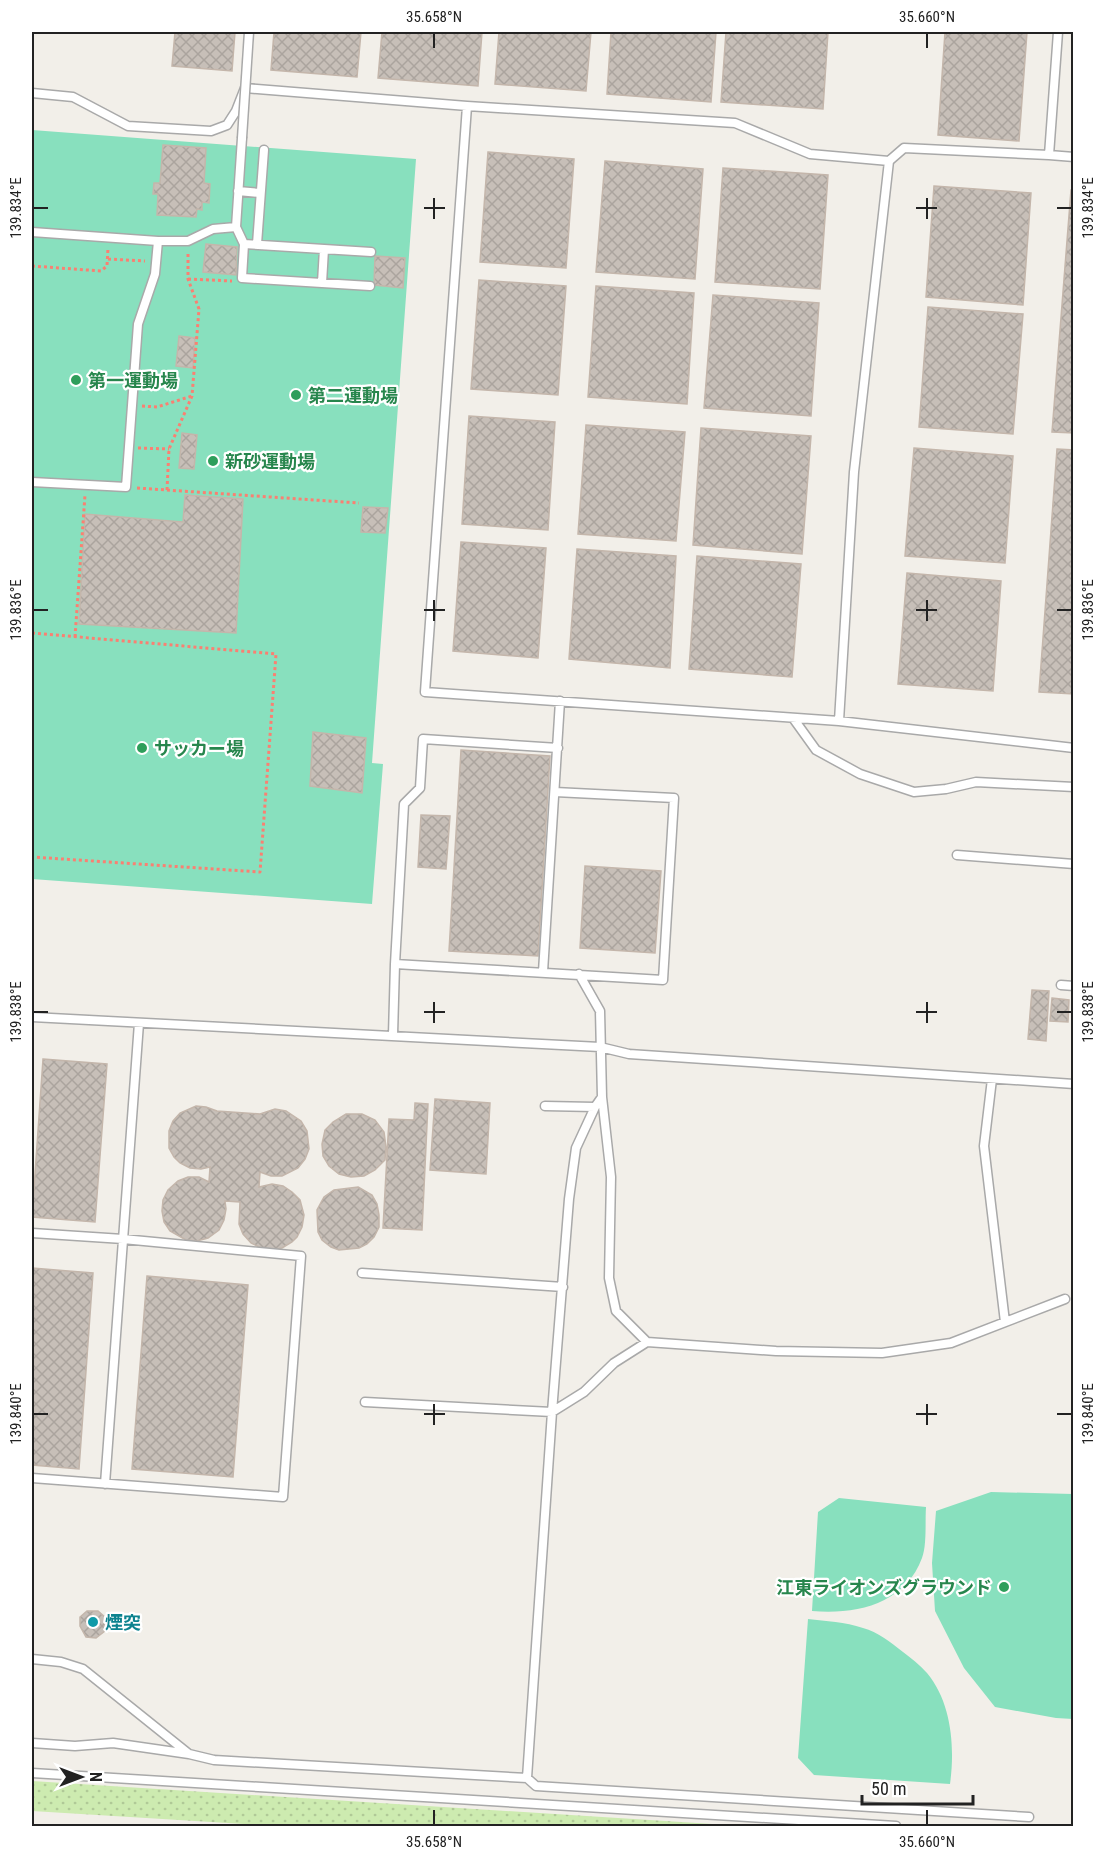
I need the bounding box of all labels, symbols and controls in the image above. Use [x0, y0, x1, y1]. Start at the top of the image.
text: 35.658°N [406, 8, 462, 26]
text: 35.660°N [899, 8, 955, 26]
text: 139.834°E [7, 177, 25, 239]
text: 139.834°E [1079, 177, 1097, 239]
place label: 第一運動場 [88, 370, 178, 391]
marker: 第一運動場 [69, 373, 83, 387]
place label: 第二運動場 [308, 385, 398, 406]
marker: 第二運動場 [289, 388, 303, 402]
place label: 新砂運動場 [225, 451, 315, 472]
marker: 新砂運動場 [206, 454, 220, 468]
text: 139.836°E [7, 579, 25, 641]
text: 139.836°E [1079, 579, 1097, 641]
place label: サッカー場 [154, 738, 244, 759]
marker: サッカー場 [135, 741, 149, 755]
text: 139.838°E [7, 981, 25, 1043]
text: 139.838°E [1079, 981, 1097, 1043]
text: 139.840°E [7, 1383, 25, 1445]
text: 139.840°E [1079, 1383, 1097, 1445]
place label: 江東ライオンズグラウンド [776, 1577, 992, 1598]
marker: 江東ライオンズグラウンド [997, 1580, 1011, 1594]
place label: 煙突 [105, 1612, 141, 1633]
marker: 煙突 [86, 1615, 100, 1629]
north arrow [51, 1747, 111, 1807]
scale bar [862, 1768, 973, 1806]
text: N [86, 1772, 105, 1782]
text: 50 m [871, 1778, 906, 1799]
text: 35.658°N [406, 1833, 462, 1851]
text: 35.660°N [899, 1833, 955, 1851]

